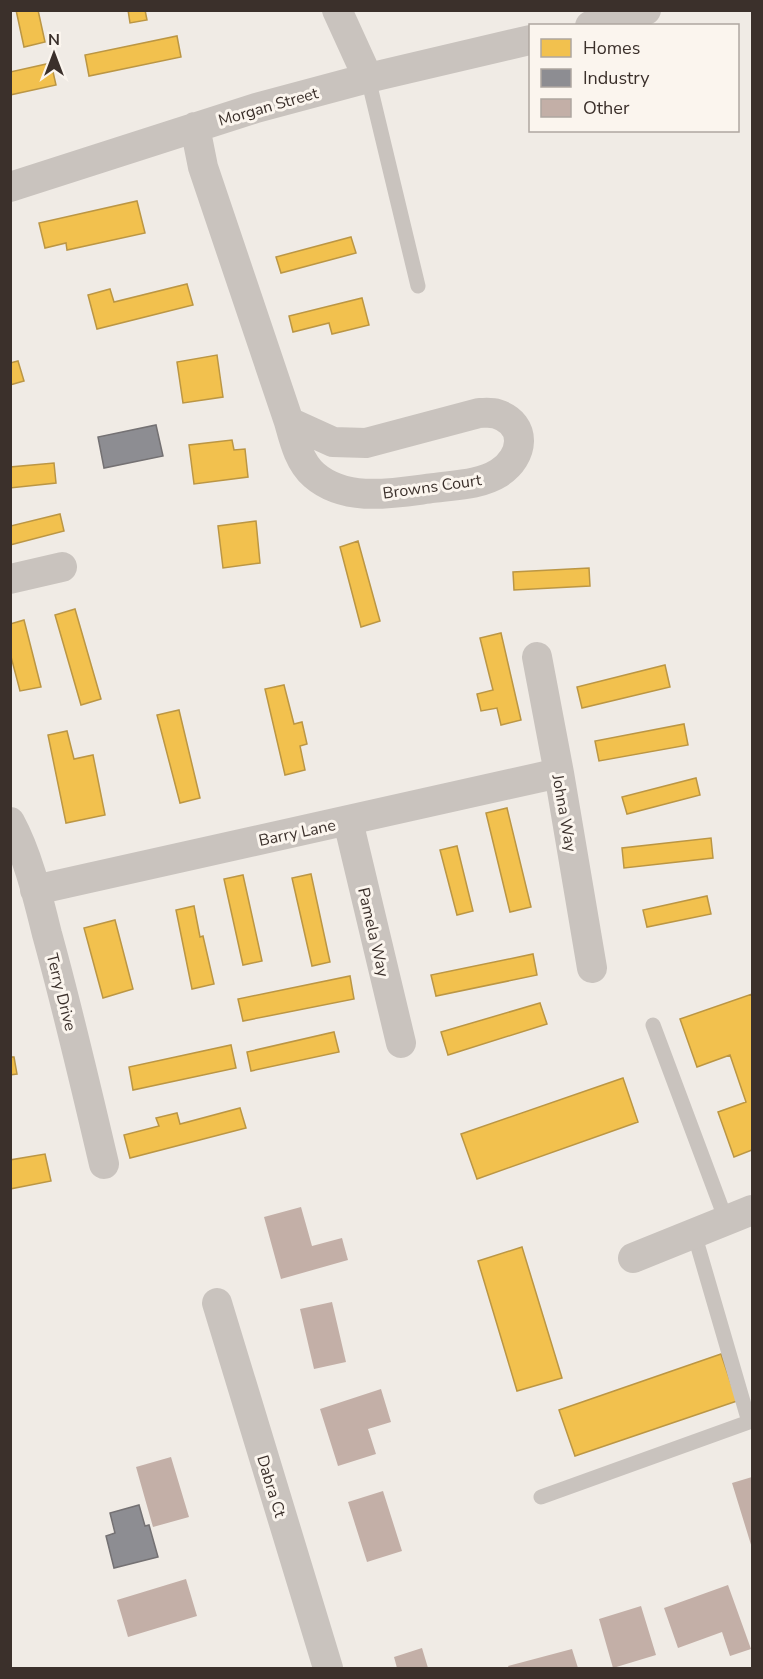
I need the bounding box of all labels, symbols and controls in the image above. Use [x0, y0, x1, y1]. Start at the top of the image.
north arrow [24, 24, 84, 84]
legend [529, 24, 739, 132]
text: N [48, 29, 60, 51]
text: Homes [583, 36, 640, 60]
text: Industry [583, 66, 650, 90]
street label: Morgan Street [216, 82, 321, 132]
text: Other [583, 96, 630, 120]
street label: Browns Court [381, 469, 483, 505]
street label: Johna Way [546, 772, 582, 854]
street label: Barry Lane [257, 814, 338, 852]
street label: Pamela Way [352, 885, 394, 980]
street label: Terry Drive [41, 951, 81, 1033]
street label: Dabra Ct [251, 1452, 291, 1521]

